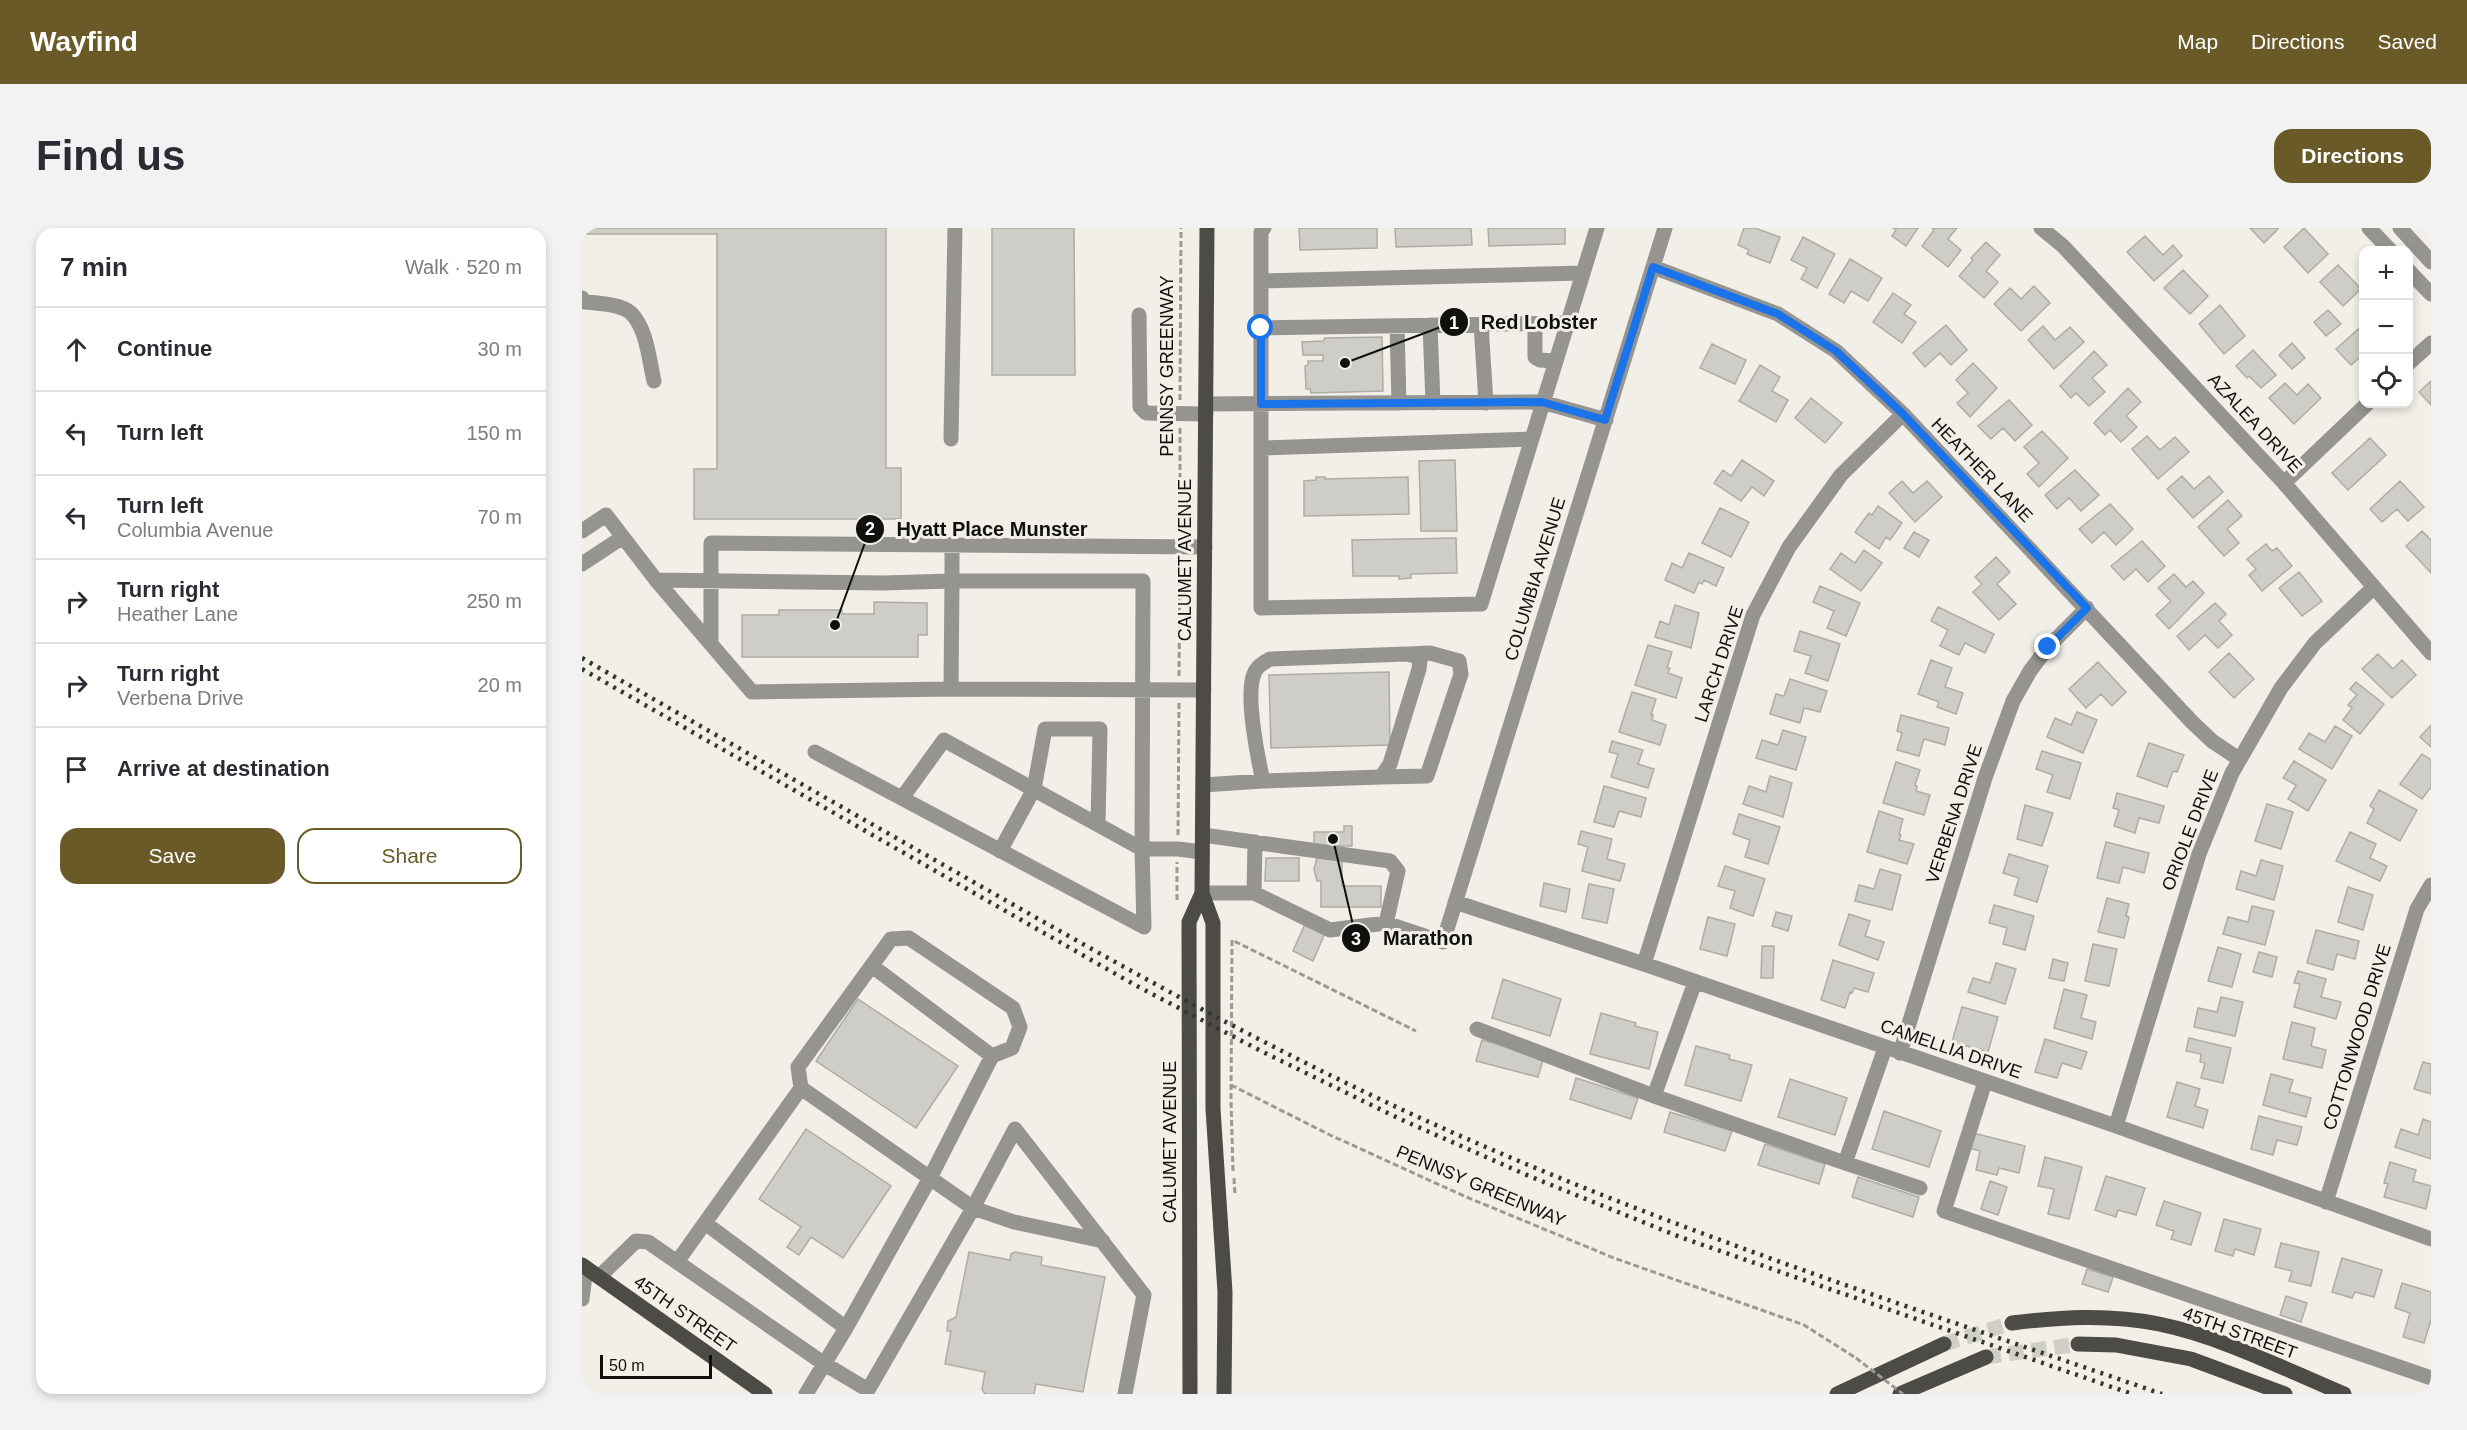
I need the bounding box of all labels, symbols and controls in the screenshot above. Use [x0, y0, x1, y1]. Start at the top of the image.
text: Wayfind [30, 26, 138, 57]
text: Map [2177, 30, 2218, 53]
text: Directions [2251, 30, 2344, 53]
text: Saved [2377, 30, 2437, 53]
button: Directions [2274, 129, 2431, 183]
text: Find us [36, 132, 185, 179]
map controls [2359, 246, 2413, 408]
button: + [2359, 246, 2413, 300]
text: 7 min [60, 252, 128, 282]
text: Walk · 520 m [405, 256, 522, 278]
street label: PENNSY GREENWAY [1157, 275, 1177, 457]
button: − [2359, 300, 2413, 354]
callout: Red Lobster [1439, 303, 1609, 341]
text: Red Lobster [1481, 311, 1598, 333]
text: 1 [1449, 313, 1459, 333]
route start [1247, 314, 1273, 340]
icon: ahead [60, 333, 93, 366]
text: Continue [117, 336, 212, 361]
text: 30 m [478, 338, 522, 360]
button: locate [2359, 354, 2413, 408]
street label: AZALEA DRIVE [2204, 369, 2306, 477]
street label: HEATHER LANE [1927, 414, 2037, 526]
icon: left [60, 417, 93, 450]
text: Turn left [117, 420, 203, 445]
text: 150 m [466, 422, 522, 444]
street label: CALUMET AVENUE [1175, 479, 1195, 641]
text: Turn left [117, 493, 203, 518]
street label: COLUMBIA AVENUE [1501, 495, 1569, 663]
icon: left [60, 501, 93, 534]
text: 70 m [478, 506, 522, 528]
callout: Hyatt Place Munster [855, 510, 1100, 548]
text: Hyatt Place Munster [896, 518, 1088, 540]
text: Columbia Avenue [117, 519, 273, 541]
text: 2 [865, 519, 875, 539]
text: Turn right [117, 577, 219, 602]
icon: right [60, 585, 93, 618]
text: 250 m [466, 590, 522, 612]
text: Heather Lane [117, 603, 238, 625]
street label: LARCH DRIVE [1691, 603, 1747, 725]
route end [2034, 633, 2060, 659]
text: Turn right [117, 661, 219, 686]
icon: right [60, 669, 93, 702]
text: 20 m [478, 674, 522, 696]
text: Verbena Drive [117, 687, 244, 709]
street label: VERBENA DRIVE [1922, 742, 1986, 886]
icon: arrive [60, 753, 93, 786]
text: Arrive at destination [117, 756, 330, 781]
street label: ORIOLE DRIVE [2158, 767, 2222, 893]
button: Save [60, 828, 285, 884]
button: Share [297, 828, 522, 884]
callout: Marathon [1341, 919, 1485, 957]
text: Marathon [1383, 927, 1473, 949]
text: 3 [1351, 929, 1361, 949]
street label: COTTONWOOD DRIVE [2319, 941, 2395, 1133]
street label: CAMELLIA DRIVE [1878, 1015, 2024, 1083]
street label: CALUMET AVENUE [1160, 1061, 1180, 1223]
street label: PENNSY GREENWAY [1393, 1141, 1569, 1231]
street label: 45TH STREET [630, 1271, 740, 1357]
street label: 45TH STREET [2180, 1303, 2300, 1363]
scale bar [600, 1352, 712, 1380]
text: 50 m [609, 1357, 645, 1374]

